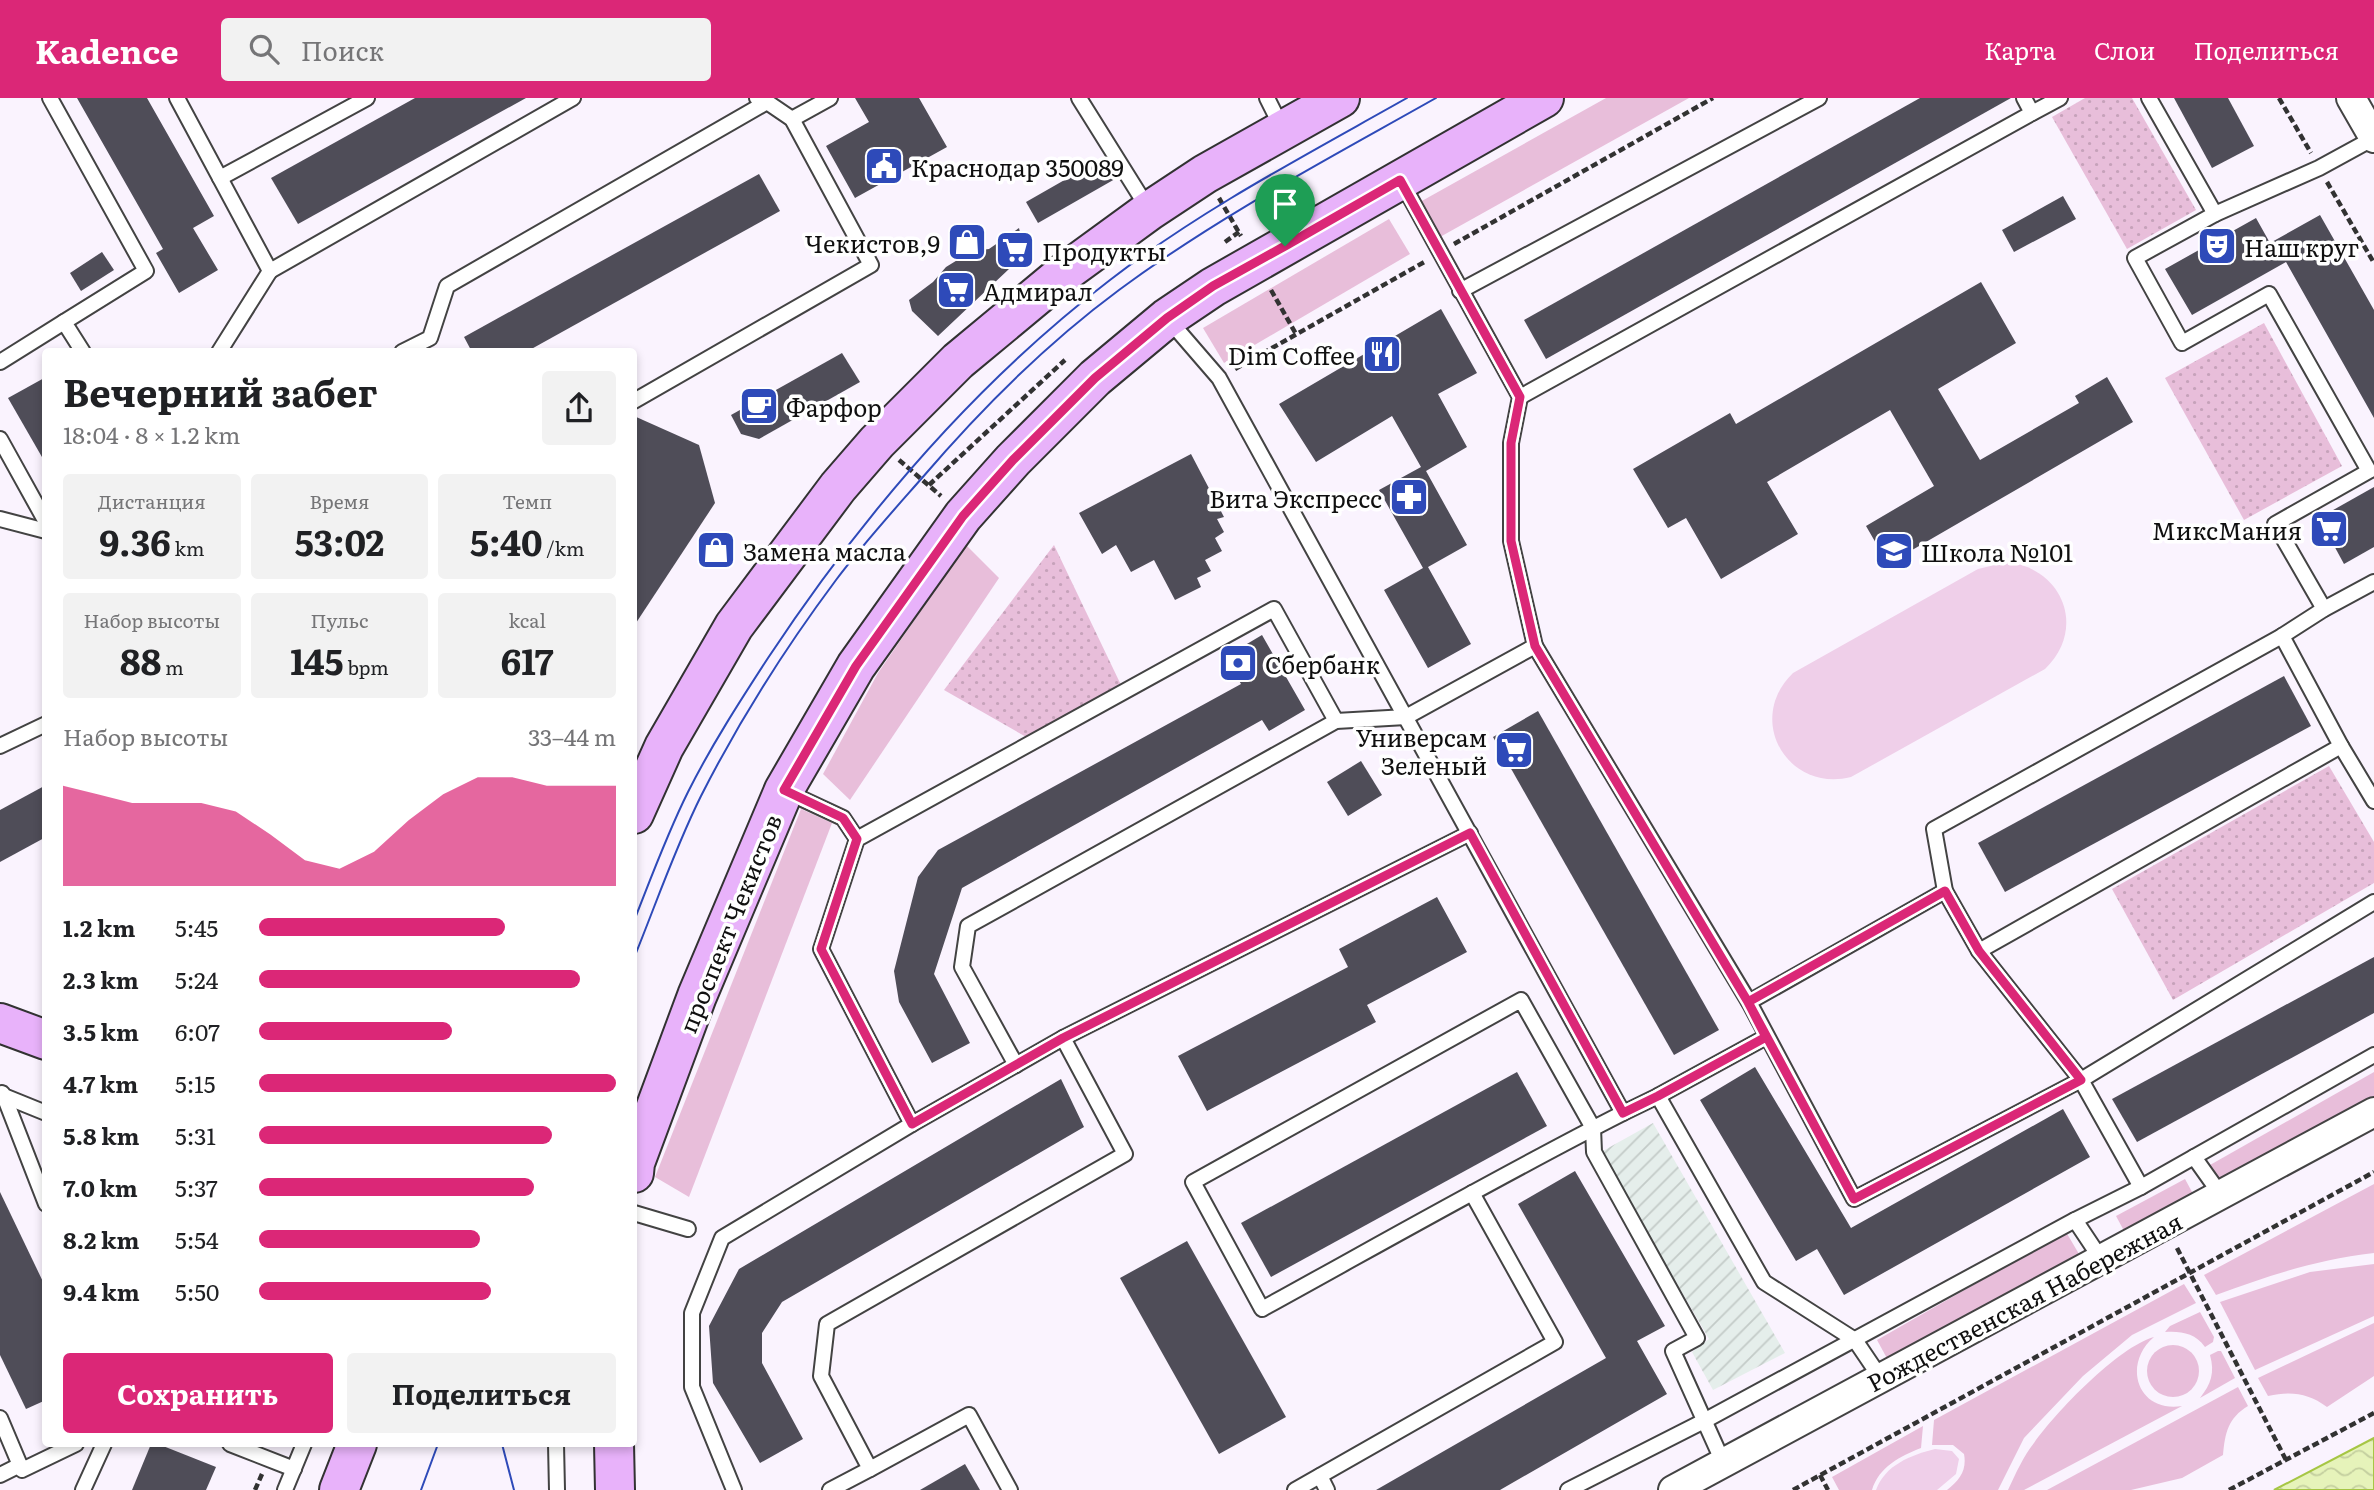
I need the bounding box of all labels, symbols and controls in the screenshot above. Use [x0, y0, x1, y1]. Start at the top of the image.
search box [221, 18, 711, 81]
text: Kadence [35, 25, 179, 74]
icon: search [245, 30, 283, 68]
text: Поиск [301, 30, 384, 69]
text: Карта [1984, 32, 2056, 67]
text: Слои [2094, 32, 2155, 67]
text: Поделиться [2193, 32, 2339, 67]
public building icon: Краснодар 350089 [863, 145, 905, 187]
place label: Краснодар 350089 [911, 149, 1124, 184]
pin [1255, 174, 1315, 246]
icon: arrive [1266, 185, 1304, 223]
shop icon: Чекистов,9 [946, 221, 988, 263]
place label: Чекистов,9 [805, 225, 940, 260]
theatre icon: Наш круг [2196, 225, 2238, 267]
supermarket icon: Продукты [994, 229, 1036, 271]
place label: Наш круг [2244, 229, 2359, 264]
place label: Продукты [1042, 233, 1166, 268]
supermarket icon: Адмирал [935, 269, 977, 311]
place label: Адмирал [983, 273, 1093, 308]
restaurant icon: Dim Coffee [1361, 333, 1403, 375]
place label: Dim Coffee [1228, 337, 1355, 372]
text: Вечерний забег [63, 362, 377, 419]
button: share [542, 371, 616, 445]
cafe icon: Фарфор [738, 385, 780, 427]
place label: Фарфор [786, 389, 882, 424]
text: 18:04 · 8 × 1.2 km [63, 417, 240, 451]
pharmacy icon: Вита Экспресс [1388, 476, 1430, 518]
place label: Вита Экспресс [1209, 480, 1382, 515]
text: Дистанция [98, 487, 206, 515]
text: Время [309, 487, 370, 515]
text: Темп [502, 487, 552, 515]
supermarket icon: МиксМания [2308, 508, 2350, 550]
place label: МиксМания [2152, 512, 2302, 547]
text: 9.36 [99, 515, 171, 567]
text: 53:02 [295, 515, 384, 567]
text: 5:40 [470, 515, 543, 567]
shop icon: Замена масла [695, 529, 737, 571]
school or university icon: Школа №101 [1873, 530, 1915, 572]
place label: Замена масла [743, 533, 906, 568]
text: km [171, 534, 204, 562]
text: /km [543, 534, 584, 562]
place label: Школа №101 [1921, 534, 2073, 569]
text: Набор высоты [83, 606, 220, 634]
text: Пульс [310, 606, 369, 634]
text: kcal [508, 606, 546, 634]
text: 88 [120, 634, 161, 686]
text: 145 [290, 634, 344, 686]
text: 617 [501, 634, 554, 686]
bank icon: Сбербанк [1217, 642, 1259, 684]
place label: Сбербанк [1265, 646, 1380, 681]
text: m [161, 653, 184, 681]
text: bpm [344, 653, 389, 681]
text: Набор высоты [63, 719, 228, 753]
text: 33–44 m [528, 719, 616, 753]
place label: Универсам Зеленый [1356, 719, 1487, 782]
supermarket icon: Универсам Зеленый [1493, 729, 1535, 771]
street label: проспект Чекистов [669, 808, 789, 1038]
text: 1.2 km [63, 910, 135, 944]
text: 5:45 [175, 910, 218, 944]
text: 2.3 km [63, 962, 139, 996]
text: 5:24 [175, 962, 218, 996]
text: 3.5 km [63, 1014, 139, 1048]
text: 6:07 [175, 1014, 220, 1048]
text: 4.7 km [63, 1066, 138, 1100]
text: 5:15 [175, 1066, 215, 1100]
text: 5.8 km [63, 1118, 140, 1152]
text: 5:31 [175, 1118, 216, 1152]
text: 7.0 km [63, 1170, 138, 1204]
text: 5:37 [175, 1170, 218, 1204]
street label: Рождественская Набережная [1860, 1203, 2188, 1399]
text: 8.2 km [63, 1222, 139, 1256]
text: 5:54 [175, 1222, 219, 1256]
text: 9.4 km [63, 1274, 140, 1308]
text: 5:50 [175, 1274, 219, 1308]
button: Сохранить [63, 1353, 333, 1433]
button: Поделиться [347, 1353, 616, 1433]

